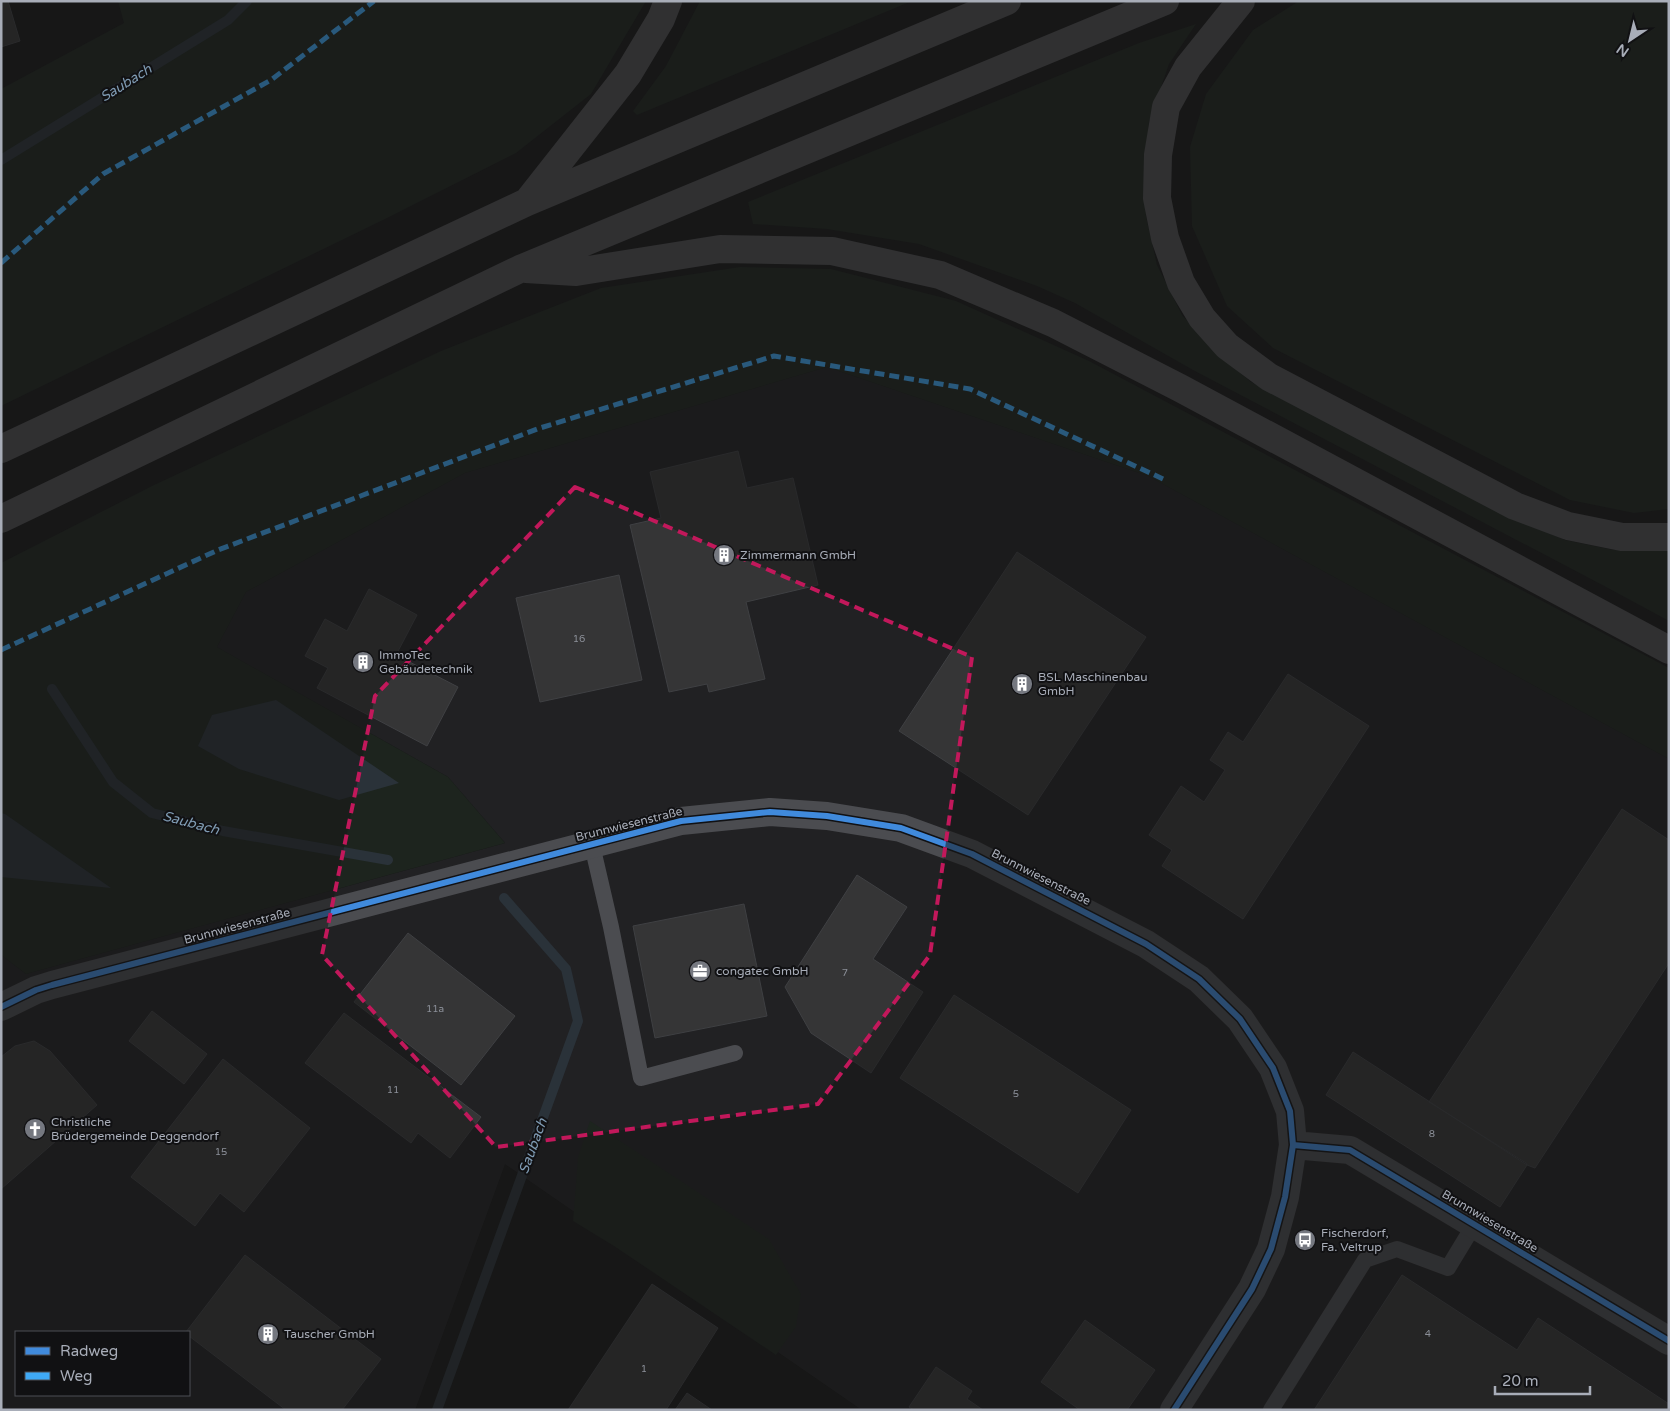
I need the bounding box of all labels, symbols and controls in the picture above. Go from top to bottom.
north arrow [1605,15,1655,65]
text: N [1613,40,1632,60]
water label: Saubach [97,60,155,105]
building icon: Zimmermann GmbH [712,543,736,567]
place label: Zimmermann GmbH [740,548,856,562]
house number: 16 [573,633,585,645]
place label: ImmoTec Gebäudetechnik [379,648,473,676]
building icon: ImmoTec Gebäudetechnik [351,650,375,674]
place label: BSL Maschinenbau GmbH [1038,670,1148,698]
building icon: BSL Maschinenbau GmbH [1010,672,1034,696]
street label: Brunnwiesenstraße [574,804,684,844]
water label: Saubach [161,807,221,839]
street label: Brunnwiesenstraße [989,846,1093,908]
street label: Brunnwiesenstraße [182,905,292,947]
office icon: congatec GmbH [688,959,712,983]
place label: congatec GmbH [716,964,809,978]
house number: 7 [842,967,848,979]
house number: 11a [426,1003,444,1015]
house number: 11 [387,1084,399,1096]
house number: 5 [1013,1088,1019,1100]
place label: Christliche Brüdergemeinde Deggendorf [51,1115,219,1143]
water label: Saubach [515,1116,551,1176]
church icon: Christliche Brüdergemeinde Deggendorf [23,1117,47,1141]
house number: 8 [1429,1128,1435,1140]
house number: 15 [215,1146,227,1158]
street label: Brunnwiesenstraße [1439,1187,1541,1255]
place label: Fischerdorf, Fa. Veltrup [1321,1226,1389,1254]
bus stop icon: Fischerdorf, Fa. Veltrup [1293,1228,1317,1252]
building icon: Tauscher GmbH [256,1322,280,1346]
place label: Tauscher GmbH [284,1327,375,1341]
house number: 4 [1425,1328,1431,1340]
legend [15,1331,190,1396]
text: Radweg [60,1342,118,1360]
house number: 1 [641,1363,647,1375]
scale bar [1495,1364,1590,1396]
text: Weg [60,1367,92,1385]
text: 20 m [1502,1372,1539,1390]

